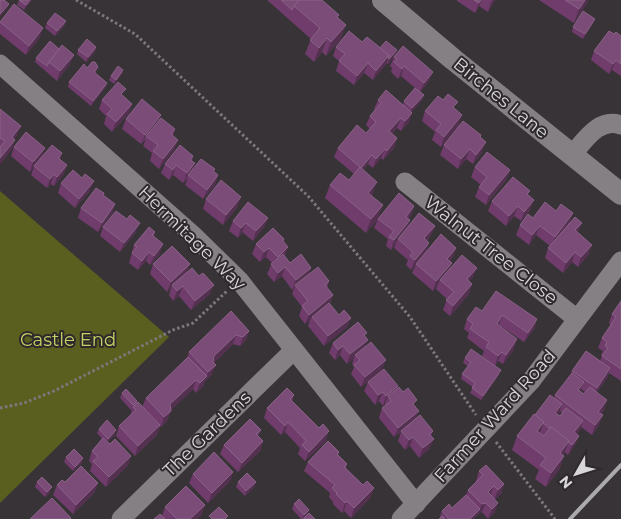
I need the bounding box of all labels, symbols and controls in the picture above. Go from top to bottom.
street label: Birches Lane [449,53,553,143]
street label: Hermitage Way [134,181,250,295]
street label: Walnut Tree Close [420,191,562,309]
park label: Castle End [20,329,116,351]
street label: Farmer Ward Road [430,345,560,487]
street label: The Gardens [158,386,256,481]
north arrow [551,449,601,499]
text: N [555,472,576,492]

